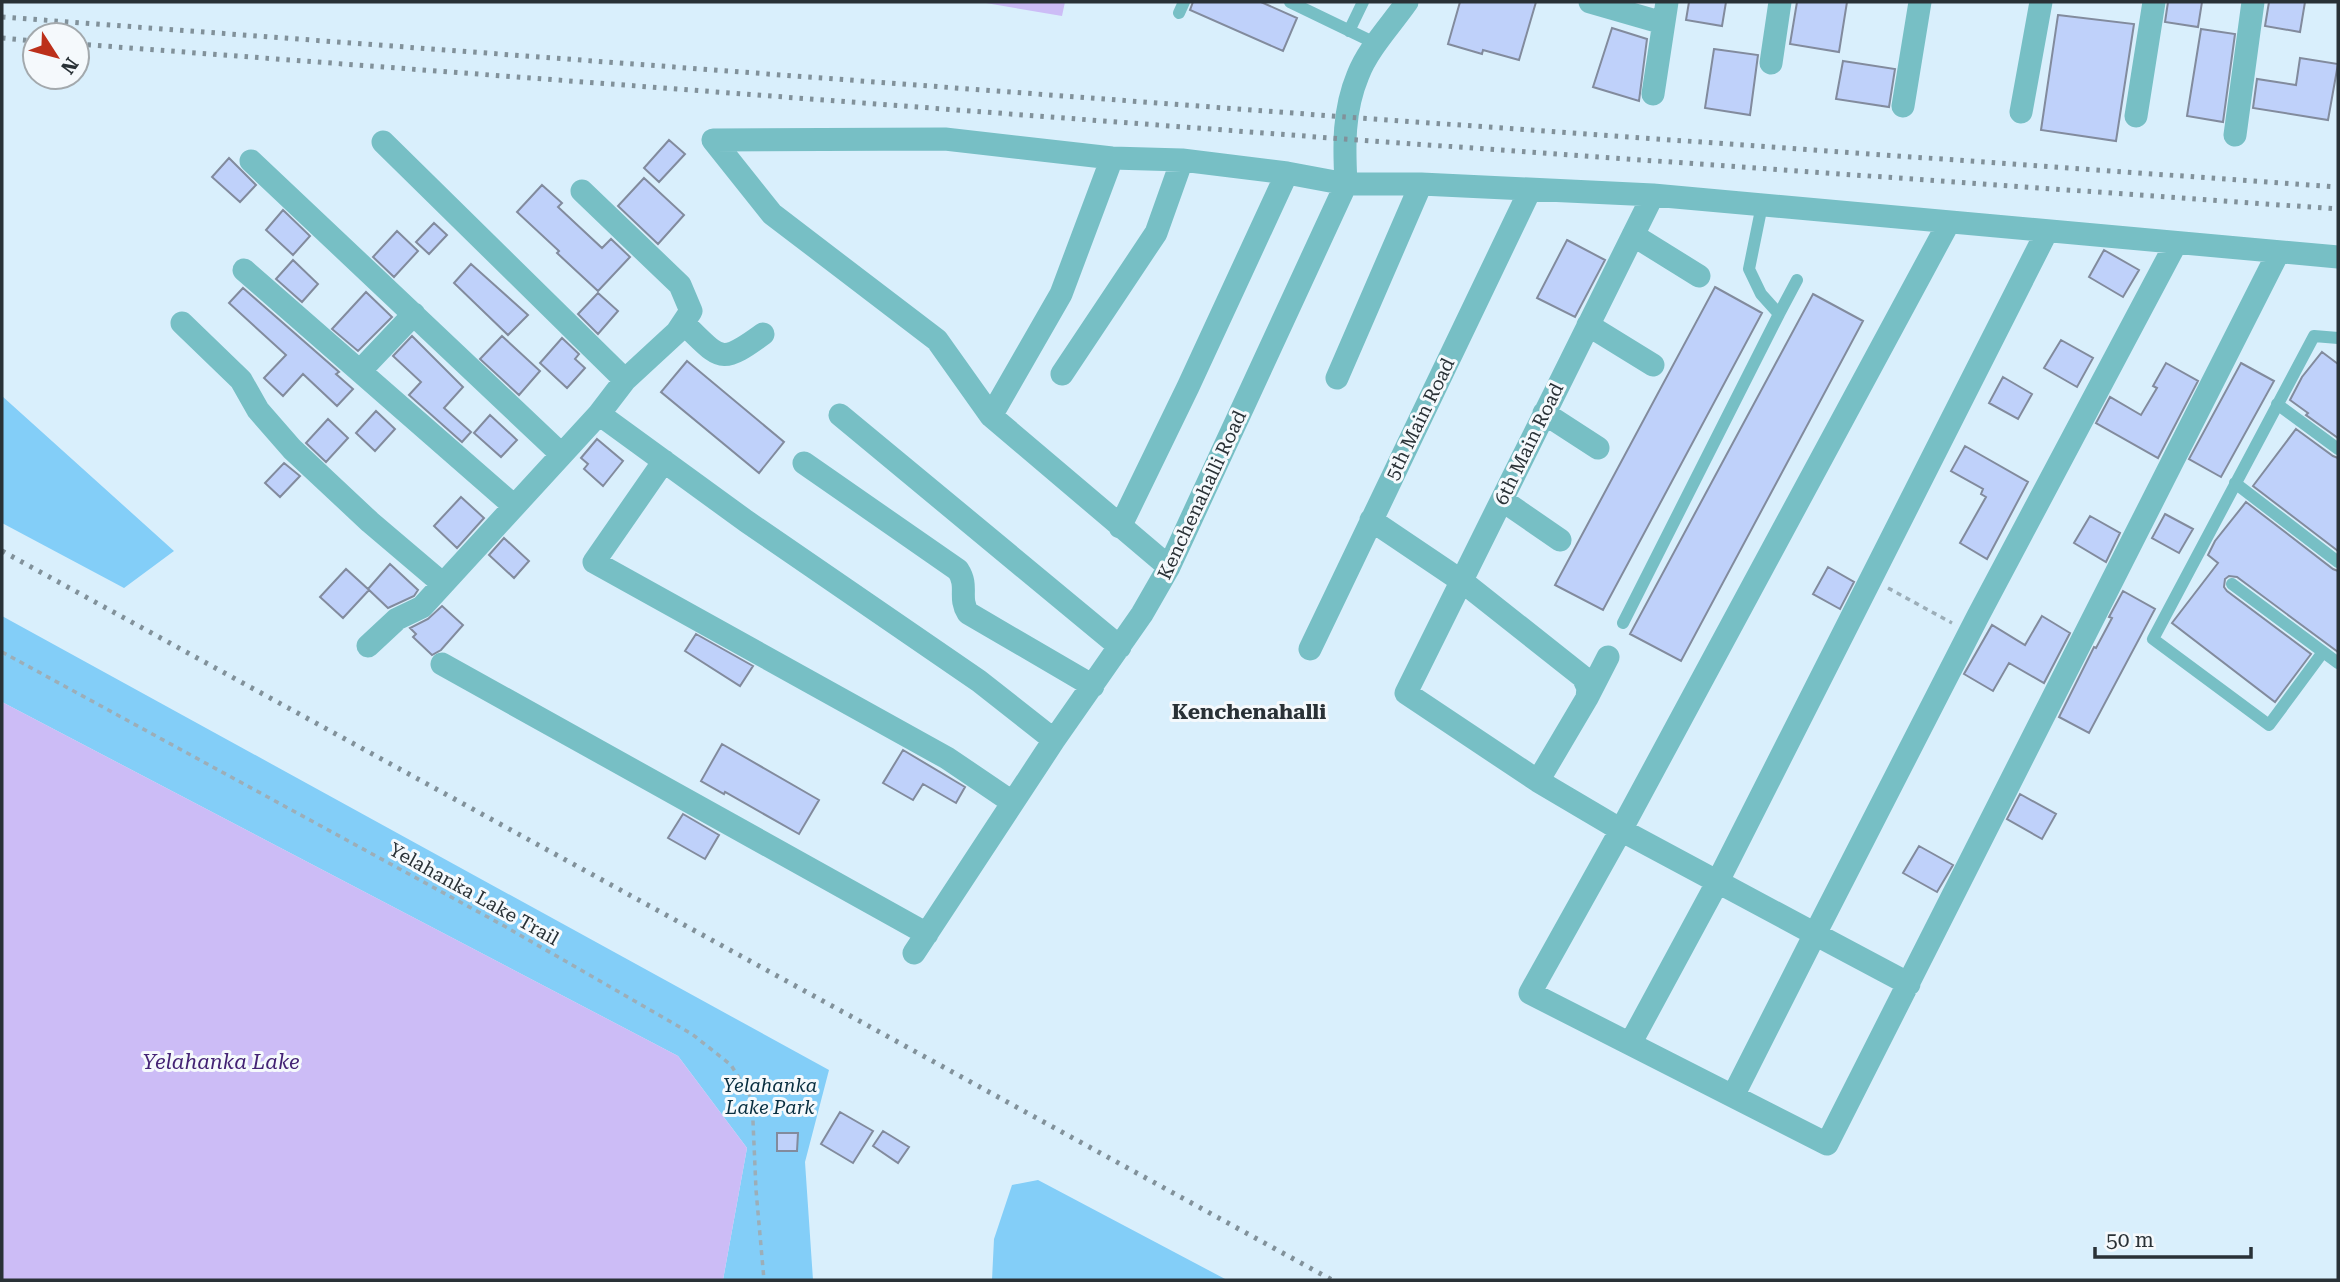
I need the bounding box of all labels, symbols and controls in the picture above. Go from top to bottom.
north arrow [21,21,91,91]
text: N [56,53,83,79]
street label: 5th Main Road [1381,354,1459,484]
street label: 6th Main Road [1490,379,1568,509]
street label: Kenchenahalli Road [1153,407,1251,583]
district label: Kenchenahalli [1172,700,1326,724]
street label: Yelahanka Lake Trail [385,838,563,950]
water label: Yelahanka Lake [142,1050,300,1074]
park label: Yelahanka Lake Park [723,1074,817,1119]
scale bar [2095,1216,2251,1260]
text: 50 m [2106,1228,2154,1252]

